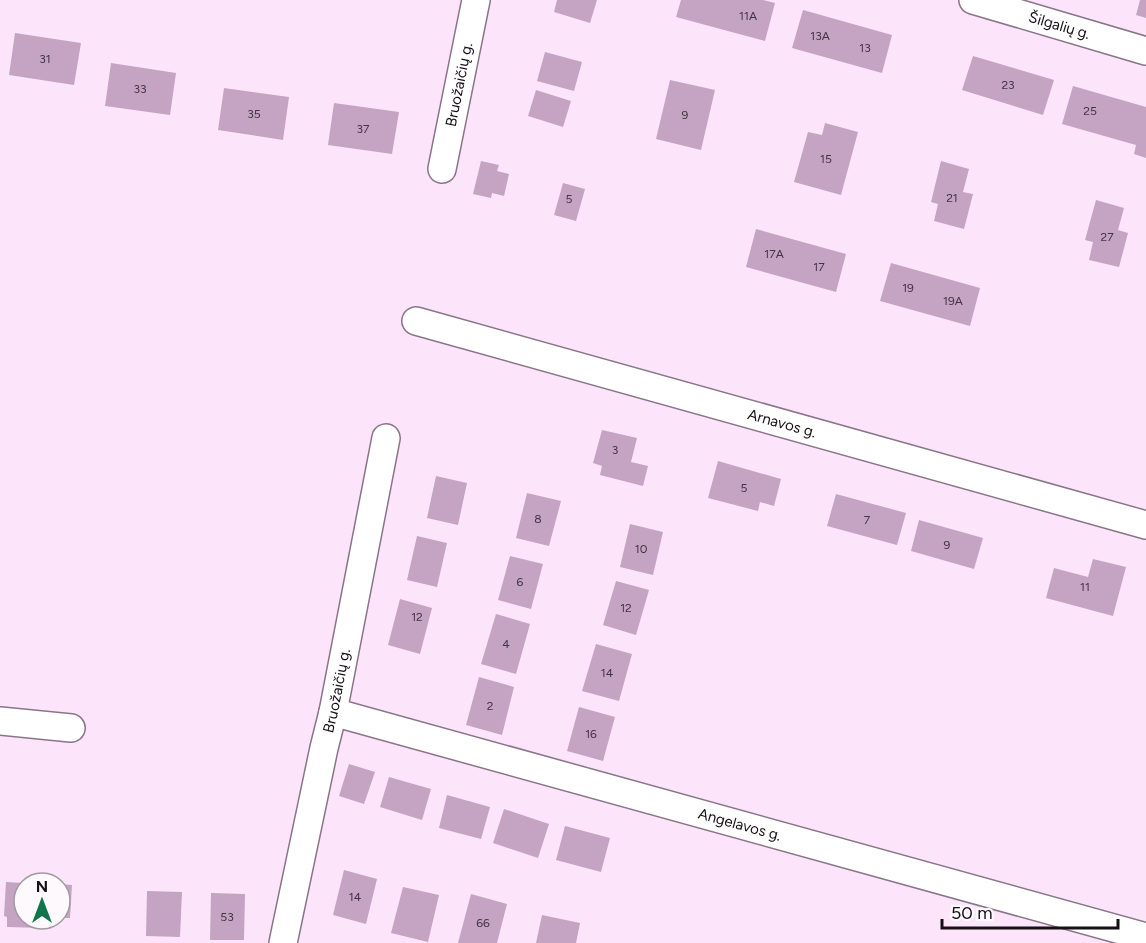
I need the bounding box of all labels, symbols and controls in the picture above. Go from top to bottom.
street label: Šilgalių g. [1026,8,1092,43]
house number: 11A [739,9,757,23]
house number: 13A [810,29,830,43]
street label: Bruožaičių g. [442,41,476,128]
house number: 13 [859,41,871,55]
house number: 31 [39,52,51,66]
house number: 23 [1001,78,1015,92]
house number: 33 [133,82,147,96]
house number: 25 [1083,104,1097,118]
house number: 35 [247,107,261,121]
house number: 9 [682,108,689,122]
house number: 37 [357,122,370,136]
house number: 15 [820,152,832,166]
house number: 21 [946,191,958,205]
house number: 5 [566,192,573,206]
house number: 27 [1100,230,1114,244]
house number: 17A [764,247,784,261]
house number: 17 [813,260,825,274]
house number: 19 [902,281,914,295]
house number: 19A [943,294,963,308]
street label: Arnavos g. [746,405,818,441]
house number: 3 [612,443,618,457]
house number: 5 [741,481,748,495]
house number: 8 [534,512,542,526]
house number: 7 [864,513,871,527]
house number: 9 [944,538,951,552]
house number: 10 [635,542,648,556]
house number: 6 [517,575,524,589]
house number: 11 [1080,580,1090,594]
house number: 12 [620,601,632,615]
house number: 12 [411,610,423,624]
house number: 4 [502,637,510,651]
street label: Bruožaičių g. [319,647,354,735]
house number: 14 [601,666,614,680]
house number: 2 [487,699,493,713]
house number: 16 [585,727,597,741]
street label: Angelavos g. [696,804,783,845]
north arrow [12,871,72,931]
text: N [36,877,48,896]
house number: 14 [349,890,362,904]
scale bar [942,892,1118,930]
text: 50 m [951,902,993,924]
house number: 53 [220,910,234,924]
house number: 66 [476,916,490,930]

